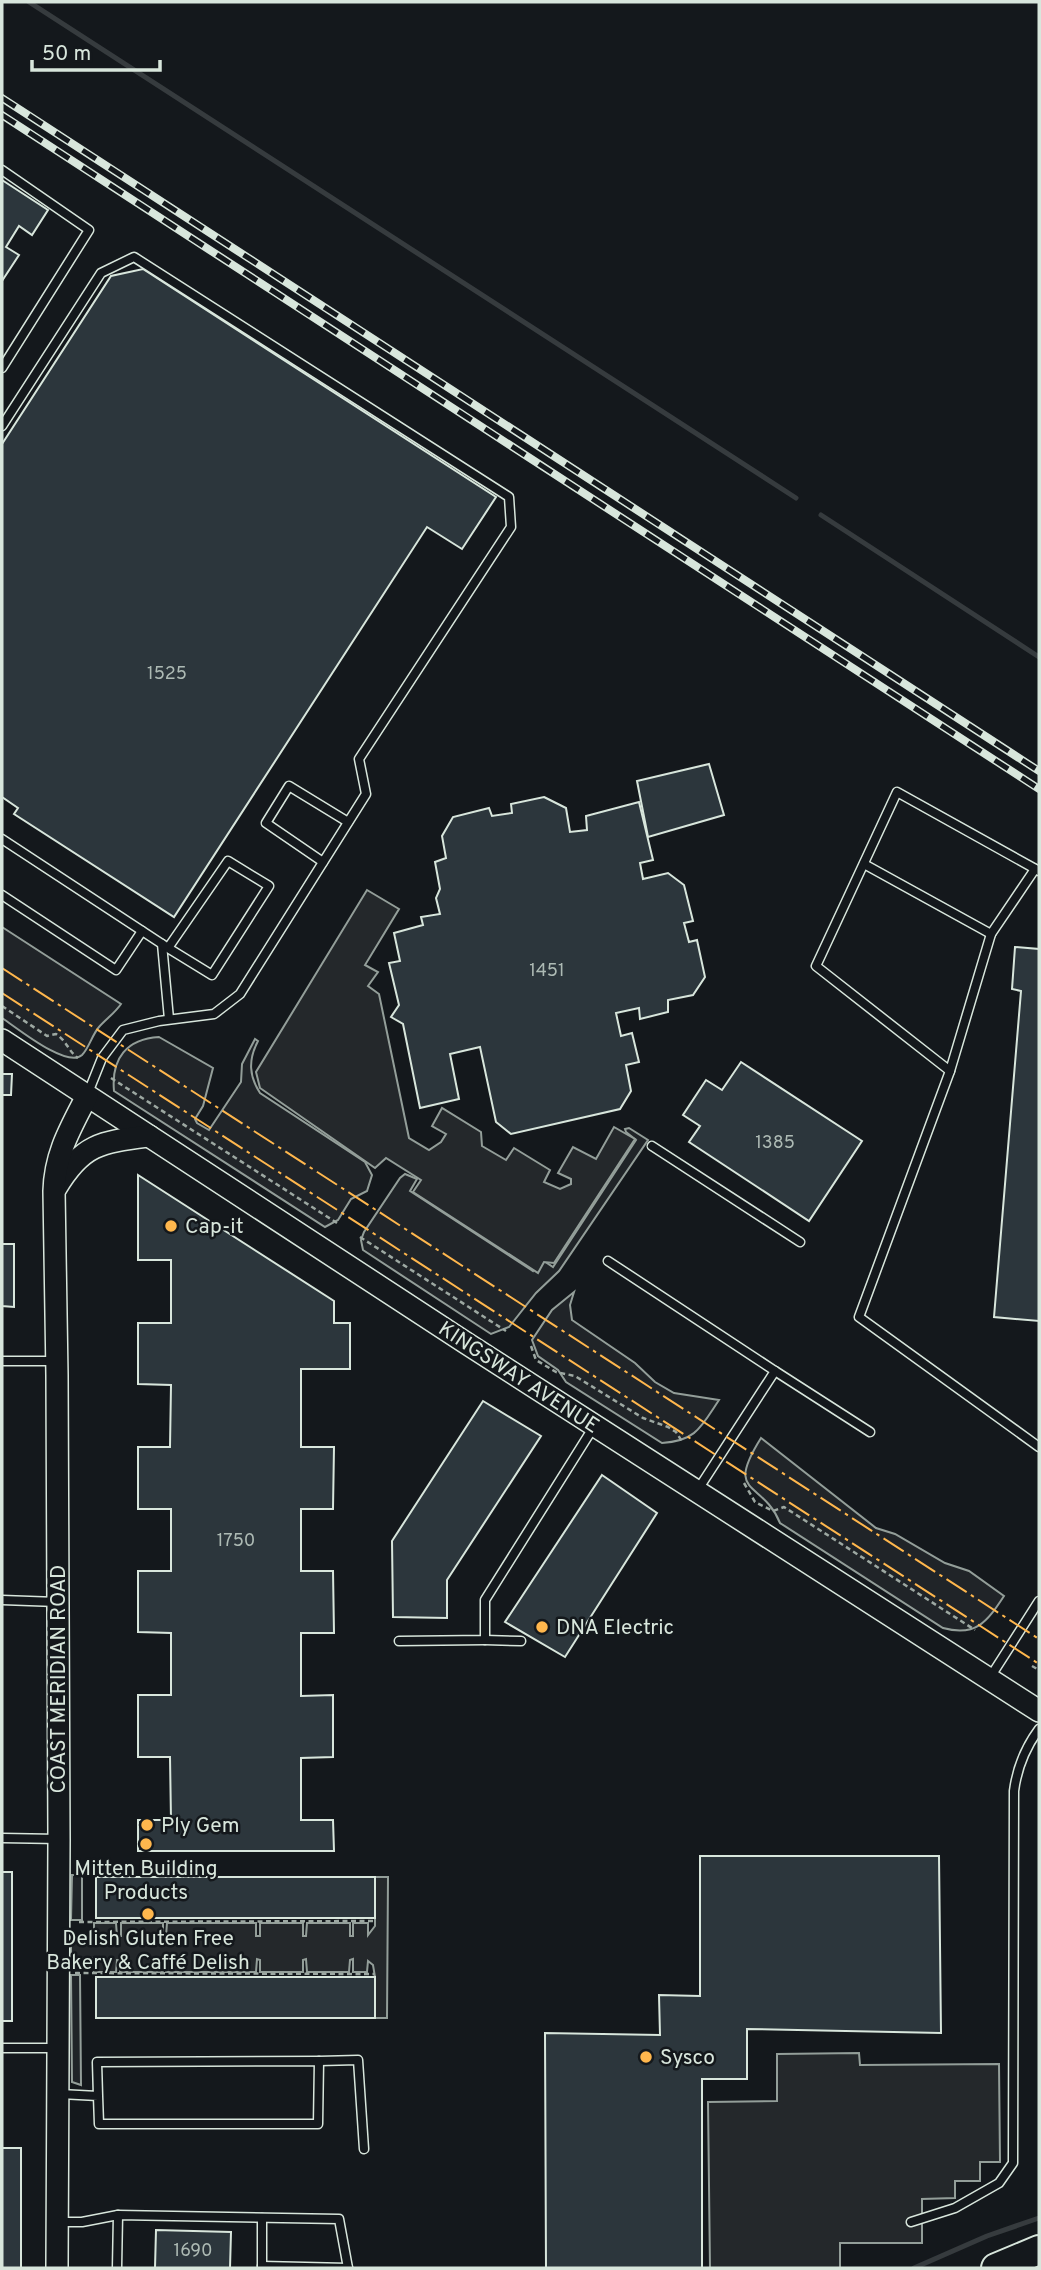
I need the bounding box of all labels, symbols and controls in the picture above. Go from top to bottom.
scale bar [32,28,159,72]
text: 50 m [42,41,91,68]
house number: 1525 [147,663,187,686]
house number: 1451 [529,960,565,983]
house number: 1385 [755,1132,795,1155]
place label: Cap-it [185,1214,244,1241]
marker: Cap-it [163,1218,179,1234]
street label: KINGSWAY AVENUE [433,1316,604,1440]
house number: 1750 [217,1530,255,1553]
street label: COAST MERIDIAN ROAD [46,1565,73,1793]
place label: DNA Electric [556,1615,674,1642]
marker: DNA Electric [534,1619,550,1635]
place label: Ply Gem [161,1813,240,1840]
marker: Ply Gem [139,1817,155,1833]
marker: Mitten Building Products [138,1836,154,1852]
place label: Mitten Building Products [74,1856,218,1907]
marker: Delish Gluten Free Bakery & Caffé Delish [140,1906,156,1922]
place label: Delish Gluten Free Bakery & Caffé Delish [46,1926,250,1977]
place label: Sysco [660,2045,715,2072]
marker: Sysco [638,2049,654,2065]
house number: 1690 [174,2240,213,2263]

